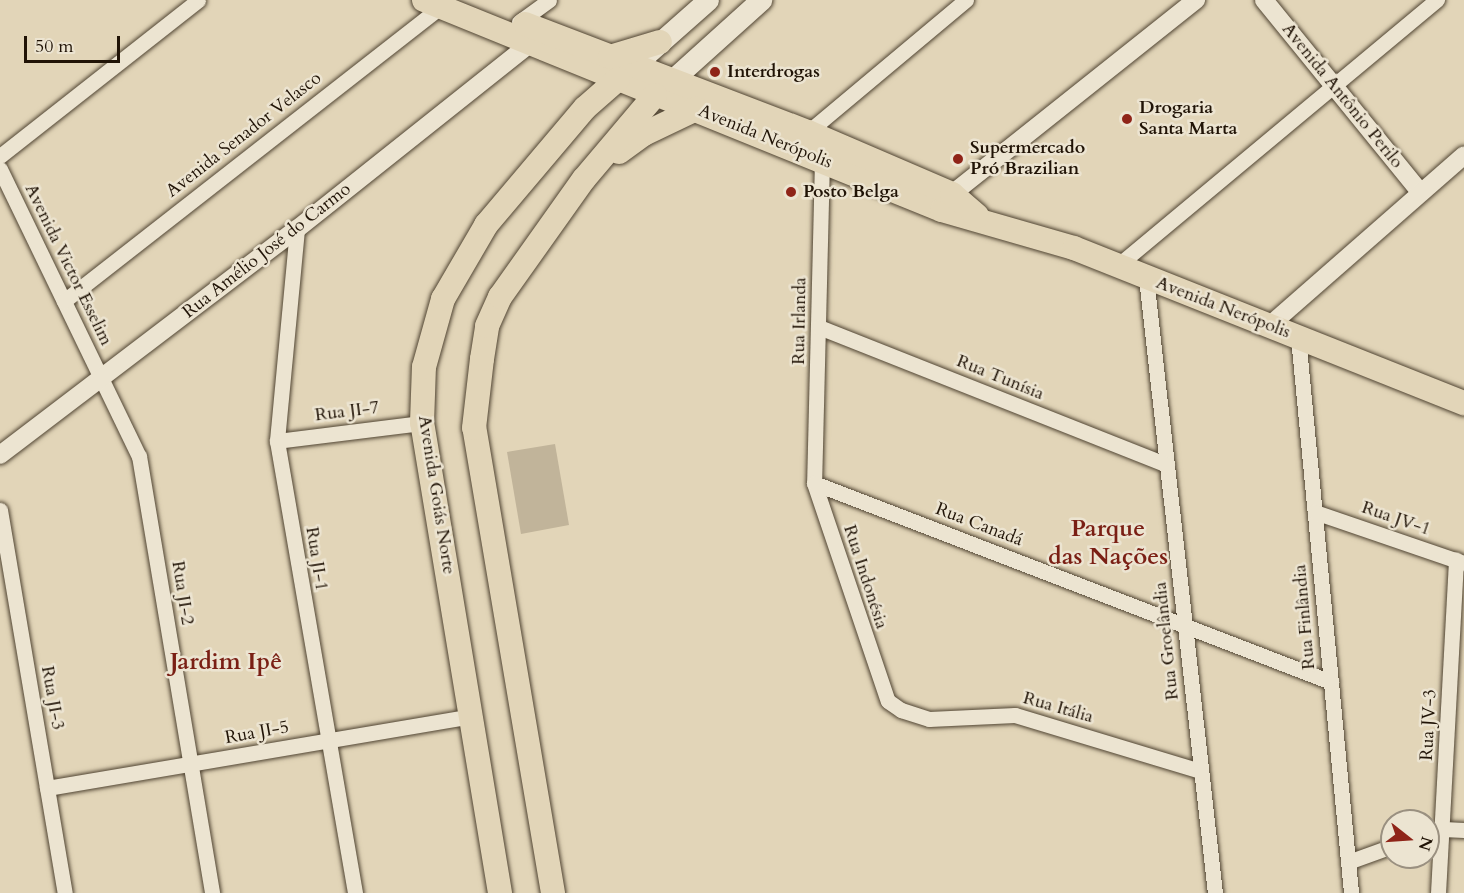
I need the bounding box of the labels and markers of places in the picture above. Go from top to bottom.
place label: Interdrogas [727,61,820,83]
marker: Interdrogas [708,65,722,79]
place label: Drogaria Santa Marta [1139,98,1237,140]
marker: Drogaria Santa Marta [1120,112,1134,126]
place label: Supermercado Pró Brazilian [970,138,1085,180]
marker: Supermercado Pró Brazilian [951,152,965,166]
place label: Posto Belga [803,181,899,203]
marker: Posto Belga [784,185,798,199]

